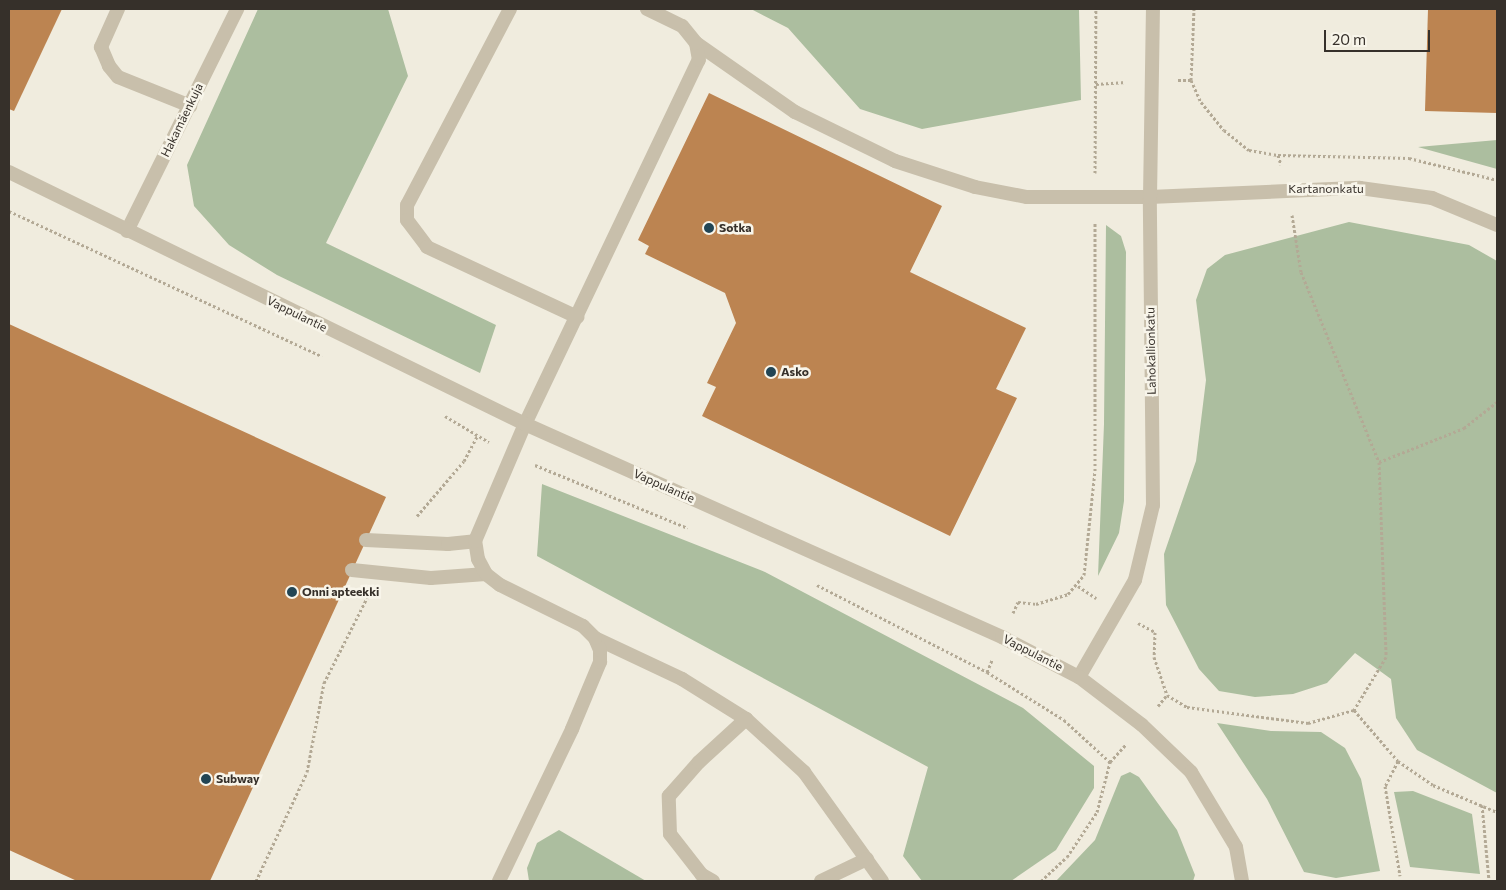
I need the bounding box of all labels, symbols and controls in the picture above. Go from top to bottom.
scale bar [1326,20,1432,52]
text: 20 m [1332,30,1366,48]
street label: Hakamäenkuja [158,81,206,159]
street label: Kartanonkatu [1288,182,1364,196]
place label: Sotka [719,221,752,235]
marker: Sotka [703,222,715,234]
street label: Vappulantie [264,293,330,335]
street label: Lahokallionkatu [1143,307,1159,395]
place label: Asko [781,365,809,379]
marker: Asko [765,366,777,378]
street label: Vappulantie [631,466,697,506]
place label: Onni apteekki [302,585,379,599]
marker: Onni apteekki [286,586,298,598]
street label: Vappulantie [1001,632,1065,674]
place label: Subway [216,772,260,786]
marker: Subway [200,773,212,785]

